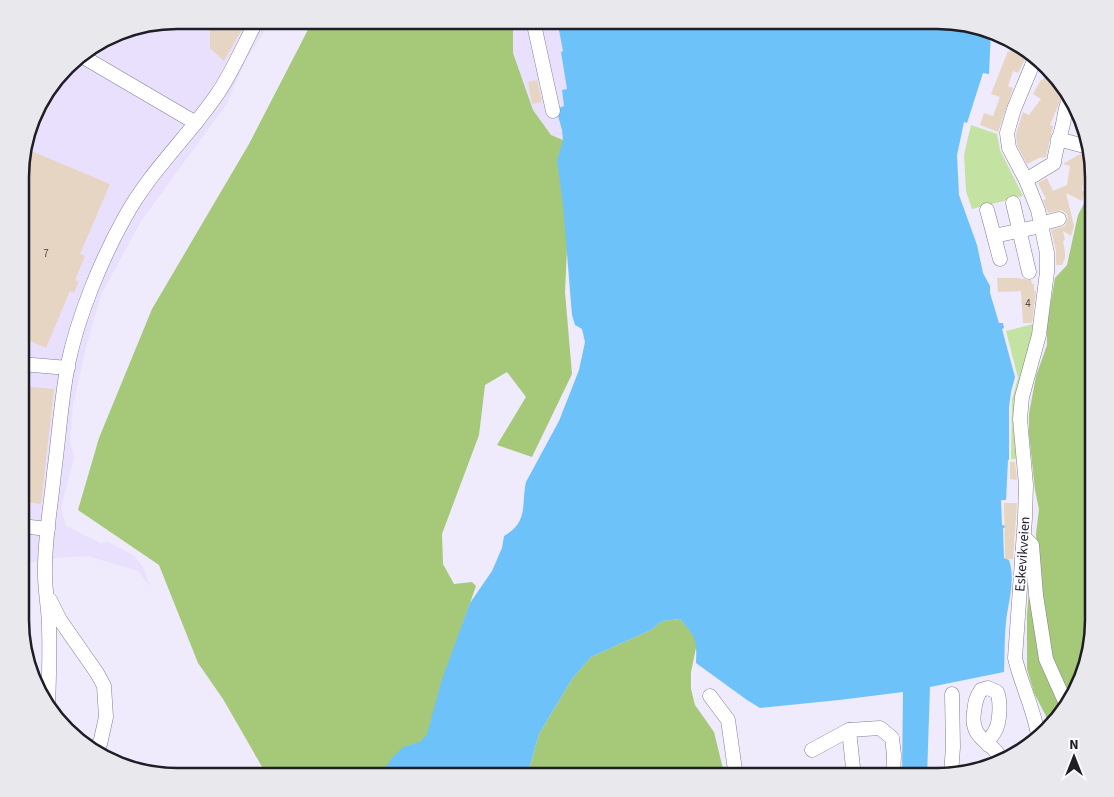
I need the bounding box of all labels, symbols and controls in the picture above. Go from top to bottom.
house number: 7 [43,246,49,261]
house number: 4 [1025,296,1031,311]
street label: Eskevikveien [1010,516,1036,592]
north arrow [1049,732,1099,782]
text: N [1069,735,1079,755]

